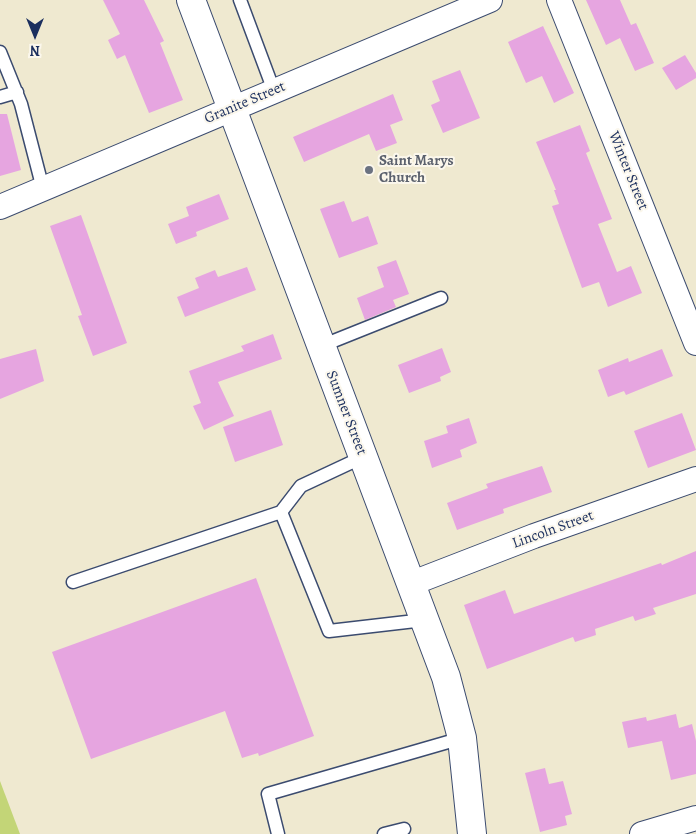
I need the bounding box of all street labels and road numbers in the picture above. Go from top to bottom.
street label: Granite Street [202,78,288,128]
street label: Winter Street [604,129,652,213]
street label: Sumner Street [322,368,370,458]
street label: Lincoln Street [510,507,596,553]

